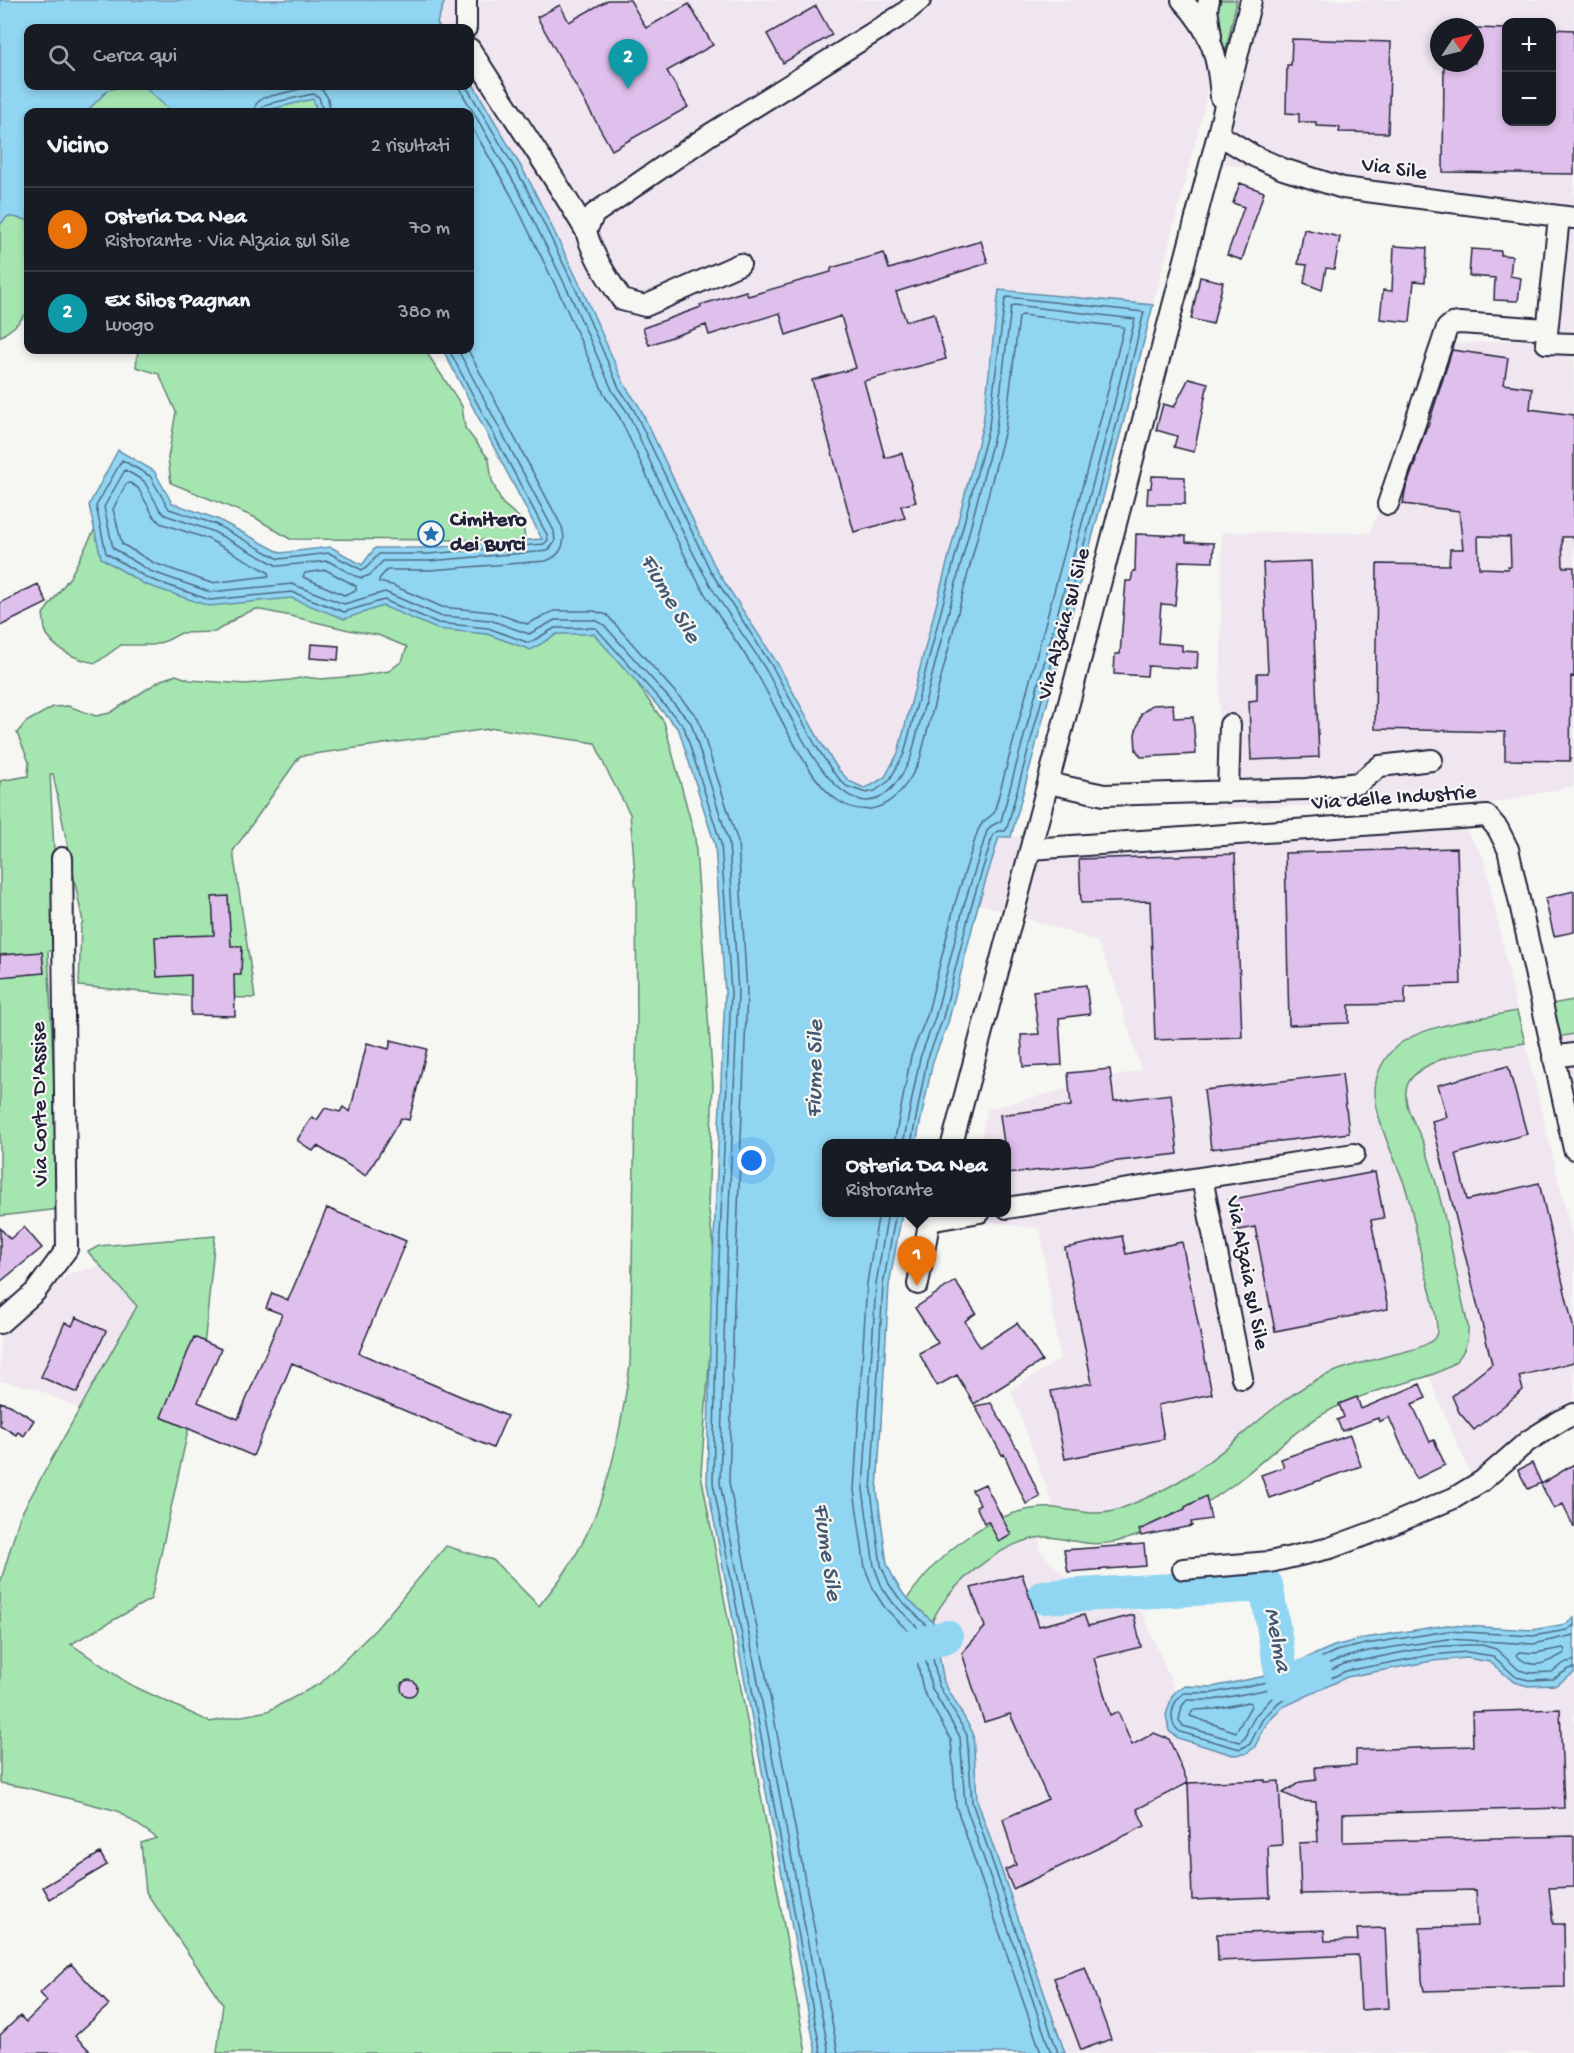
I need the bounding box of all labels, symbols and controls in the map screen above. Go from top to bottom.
north arrow [1430,18,1484,72]
map controls [1502,18,1556,126]
button: + [1502,18,1556,72]
search box [24,24,474,90]
pin: 2 [608,40,648,89]
icon: search [45,41,78,74]
text: Cerca qui [93,44,177,70]
button: − [1502,72,1556,126]
text: Vicino [48,132,108,163]
text: 2 risultati [371,136,450,159]
street label: Via Sile [1359,152,1429,188]
text: Osteria Da Nea [105,205,246,231]
text: 1 [63,218,72,241]
text: 70 m [409,218,450,241]
text: Ristorante · Via Alzaia sul Sile [105,231,349,254]
text: Ex Silos Pagnan [105,289,250,315]
text: 2 [63,302,72,325]
text: 380 m [398,302,450,325]
text: Luogo [105,315,154,338]
place label: Cimitero dei Burci [449,508,527,559]
place icon: Cimitero dei Burci [416,519,446,549]
street label: Via Alzaia sul Sile [1032,545,1098,704]
water label: Fiume Sile [632,549,707,650]
street label: Via delle Industrie [1310,780,1478,818]
water label: Fiume Sile [801,1018,831,1118]
street label: Via Corte D'Assise [27,1021,55,1187]
popup [822,1139,1011,1217]
your location [737,1146,766,1175]
text: Osteria Da Nea [846,1154,987,1180]
text: Ristorante [846,1180,933,1203]
street label: Via Alzaia sul Sile [1218,1193,1274,1353]
pin: 1 [898,1236,936,1286]
water label: Fiume Sile [805,1502,847,1604]
water label: Melma [1256,1605,1297,1676]

